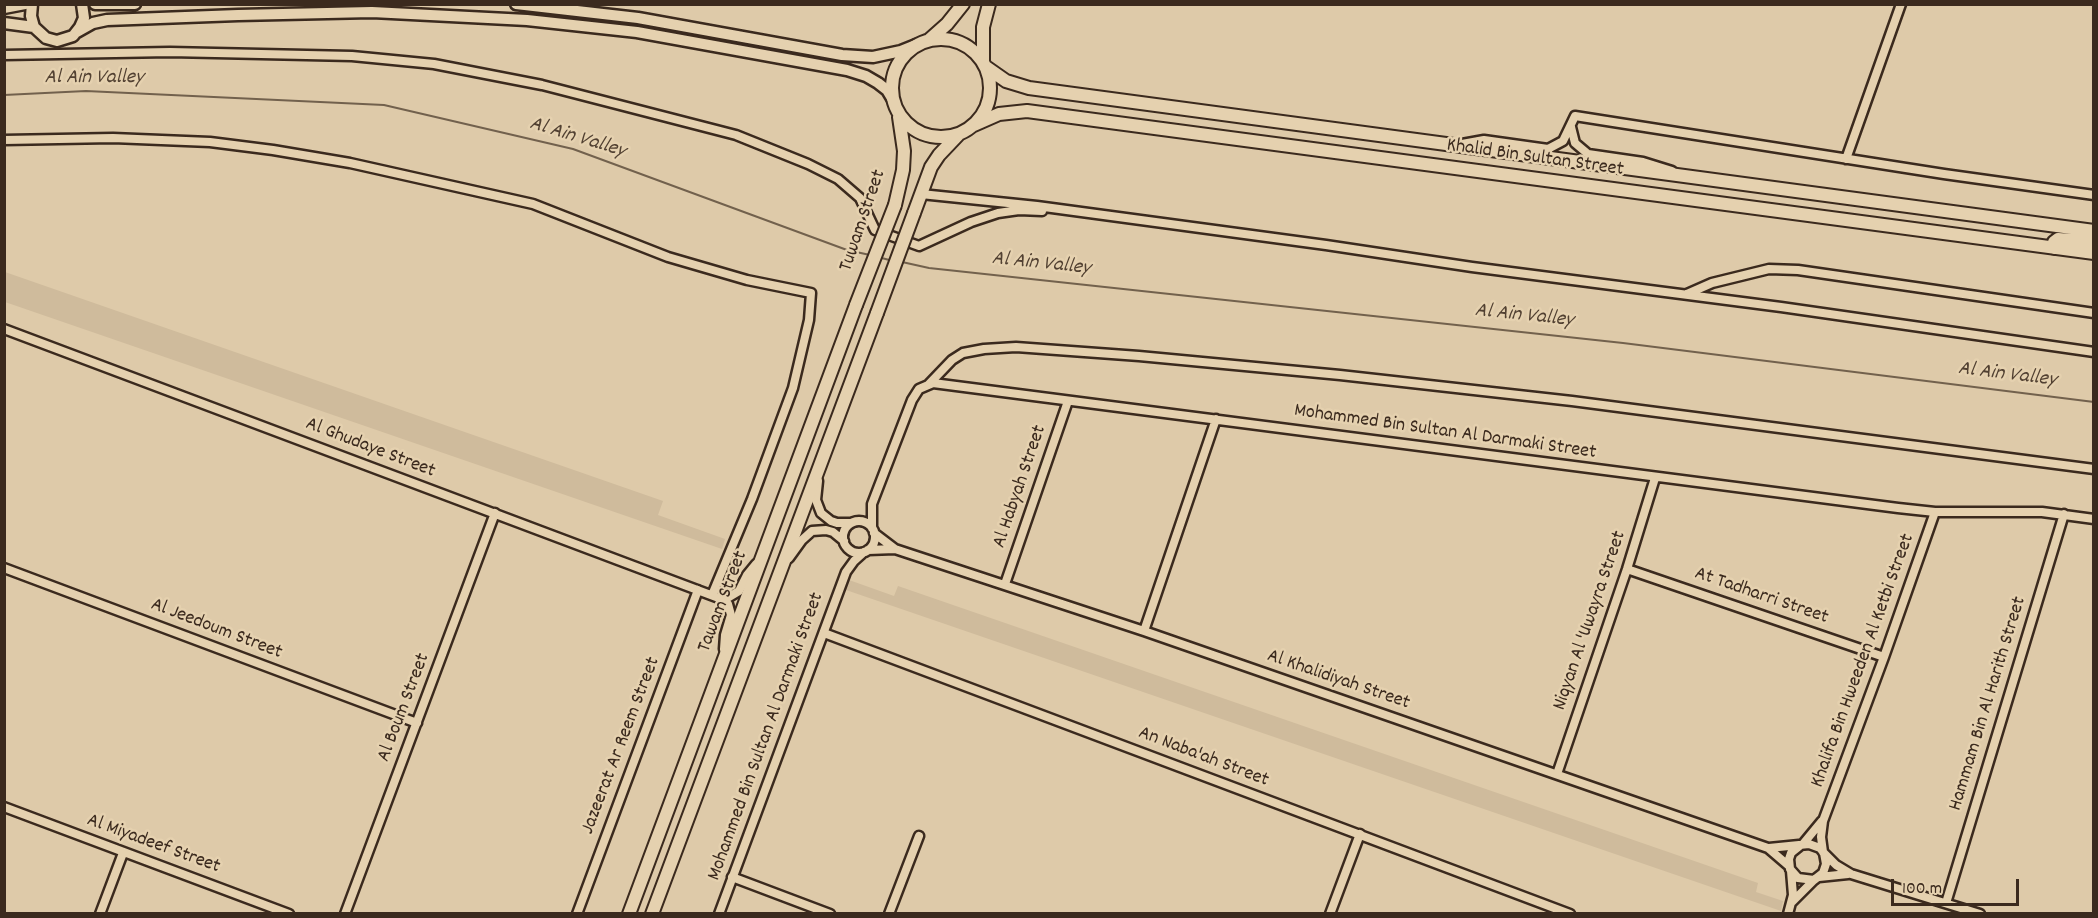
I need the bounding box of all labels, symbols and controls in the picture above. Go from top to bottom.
water label: Al Ain Valley [45,66,143,92]
water label: Al Ain Valley [526,113,628,165]
street label: Khalid Bin Sultan Street [1445,135,1625,183]
street label: Tuwam Street [835,167,893,275]
water label: Al Ain Valley [991,247,1091,283]
water label: Al Ain Valley [1474,299,1574,335]
water label: Al Ain Valley [1956,357,2058,395]
street label: Mohammed Bin Sultan Al Darmaki Street [1292,400,1598,466]
street label: Al Ghudaye Street [302,413,438,485]
street label: Al Habyah Street [989,422,1053,552]
street label: Niqyan Al 'Uwayra Street [1549,528,1633,714]
street label: Khalifa Bin Hweeden Al Ketbi Street [1807,531,1921,791]
street label: Tawam Street [694,548,754,656]
street label: At Tadharri Street [1691,563,1831,631]
street label: Mohammed Bin Sultan Al Darmaki Street [704,590,830,884]
street label: Al Jeedoum Street [147,594,285,666]
street label: Hammam Bin Al Harith Street [1945,594,2033,814]
street label: Al Khalidiyah Street [1264,645,1412,717]
street label: Al Boum Street [373,650,437,766]
street label: Jazeerat Ar Reem Street [577,654,667,838]
street label: An Naba'ah Street [1134,722,1272,794]
street label: Al Miyadeef Street [83,810,223,880]
scale bar [1894,867,2022,905]
text: 100 m [1902,877,1942,902]

